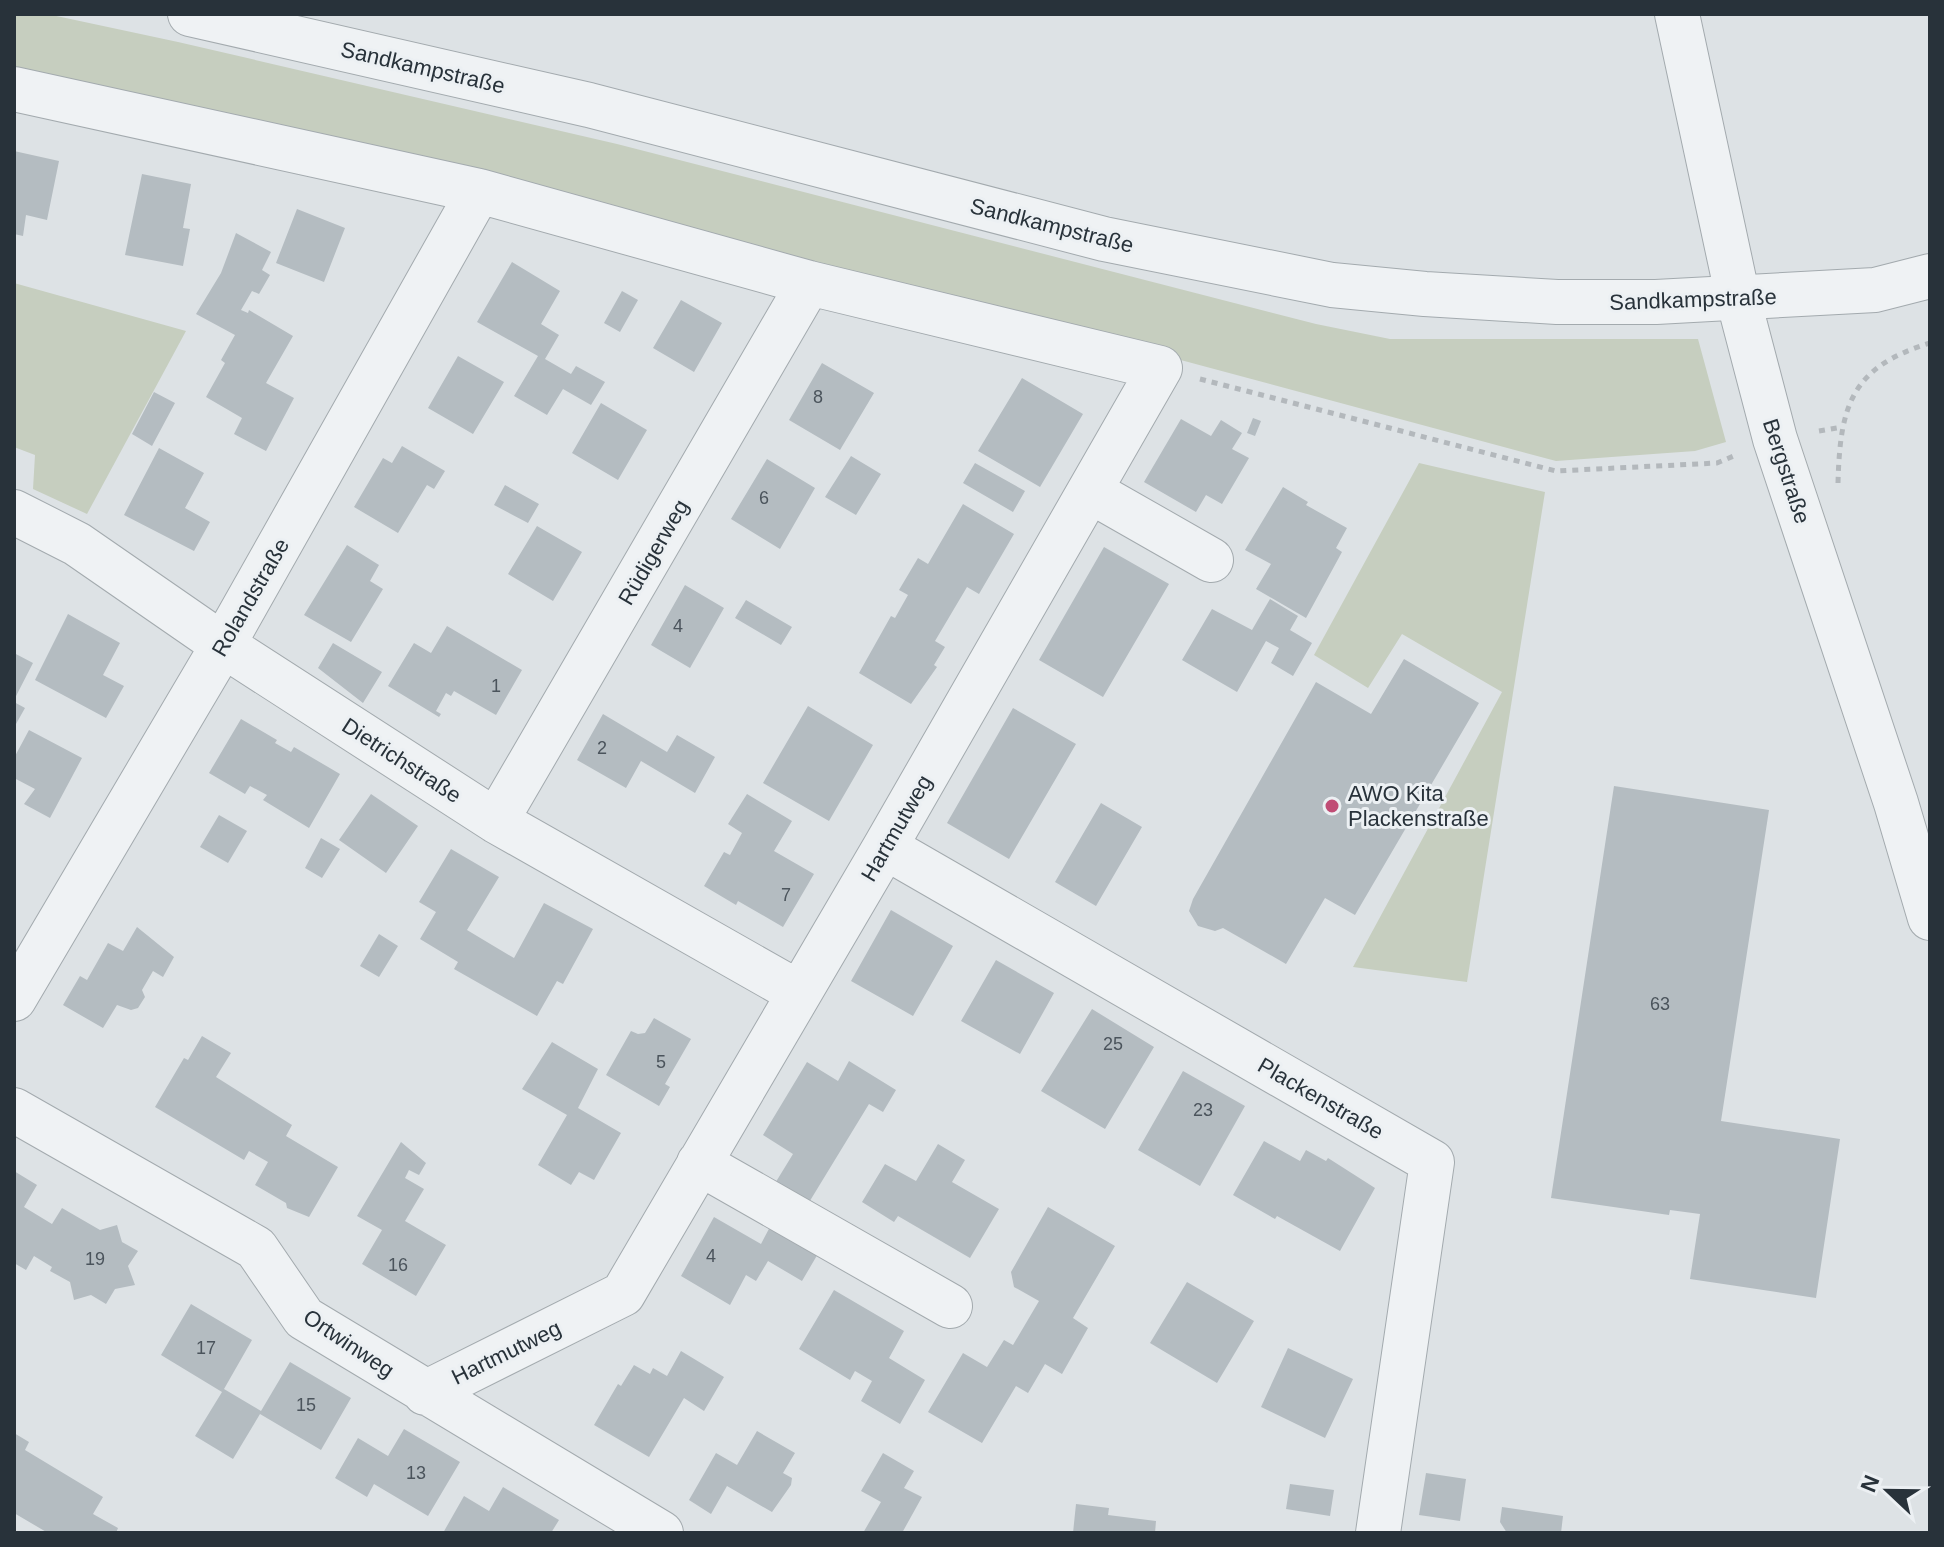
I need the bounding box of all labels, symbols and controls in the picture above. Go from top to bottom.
street label: Sandkampstraße [338,36,507,99]
street label: Sandkampstraße [968,193,1136,258]
street label: Sandkampstraße [1609,284,1777,315]
house number: 8 [813,387,823,407]
street label: Bergstraße [1758,416,1815,527]
house number: 6 [759,488,769,508]
street label: Rüdigerweg [613,495,694,609]
street label: Rolandstraße [207,534,294,661]
house number: 4 [673,616,683,636]
house number: 1 [491,676,501,696]
street label: Dietrichstraße [338,713,466,808]
house number: 2 [597,738,607,758]
street label: Hartmutweg [856,771,937,886]
place label: AWO Kita Plackenstraße [1348,781,1489,831]
marker: AWO Kita Plackenstraße [1323,797,1341,815]
house number: 7 [781,885,791,905]
house number: 63 [1650,994,1670,1014]
house number: 25 [1103,1034,1123,1054]
house number: 5 [656,1052,666,1072]
street label: Plackenstraße [1254,1052,1388,1144]
house number: 23 [1193,1100,1213,1120]
house number: 4 [706,1246,716,1266]
house number: 19 [85,1249,105,1269]
house number: 16 [388,1255,408,1275]
street label: Ortwinweg [299,1304,399,1383]
street label: Hartmutweg [447,1315,565,1390]
house number: 17 [196,1338,216,1358]
house number: 15 [296,1395,316,1415]
north arrow [1848,1451,1928,1531]
house number: 13 [406,1463,426,1483]
text: N [1855,1472,1884,1496]

